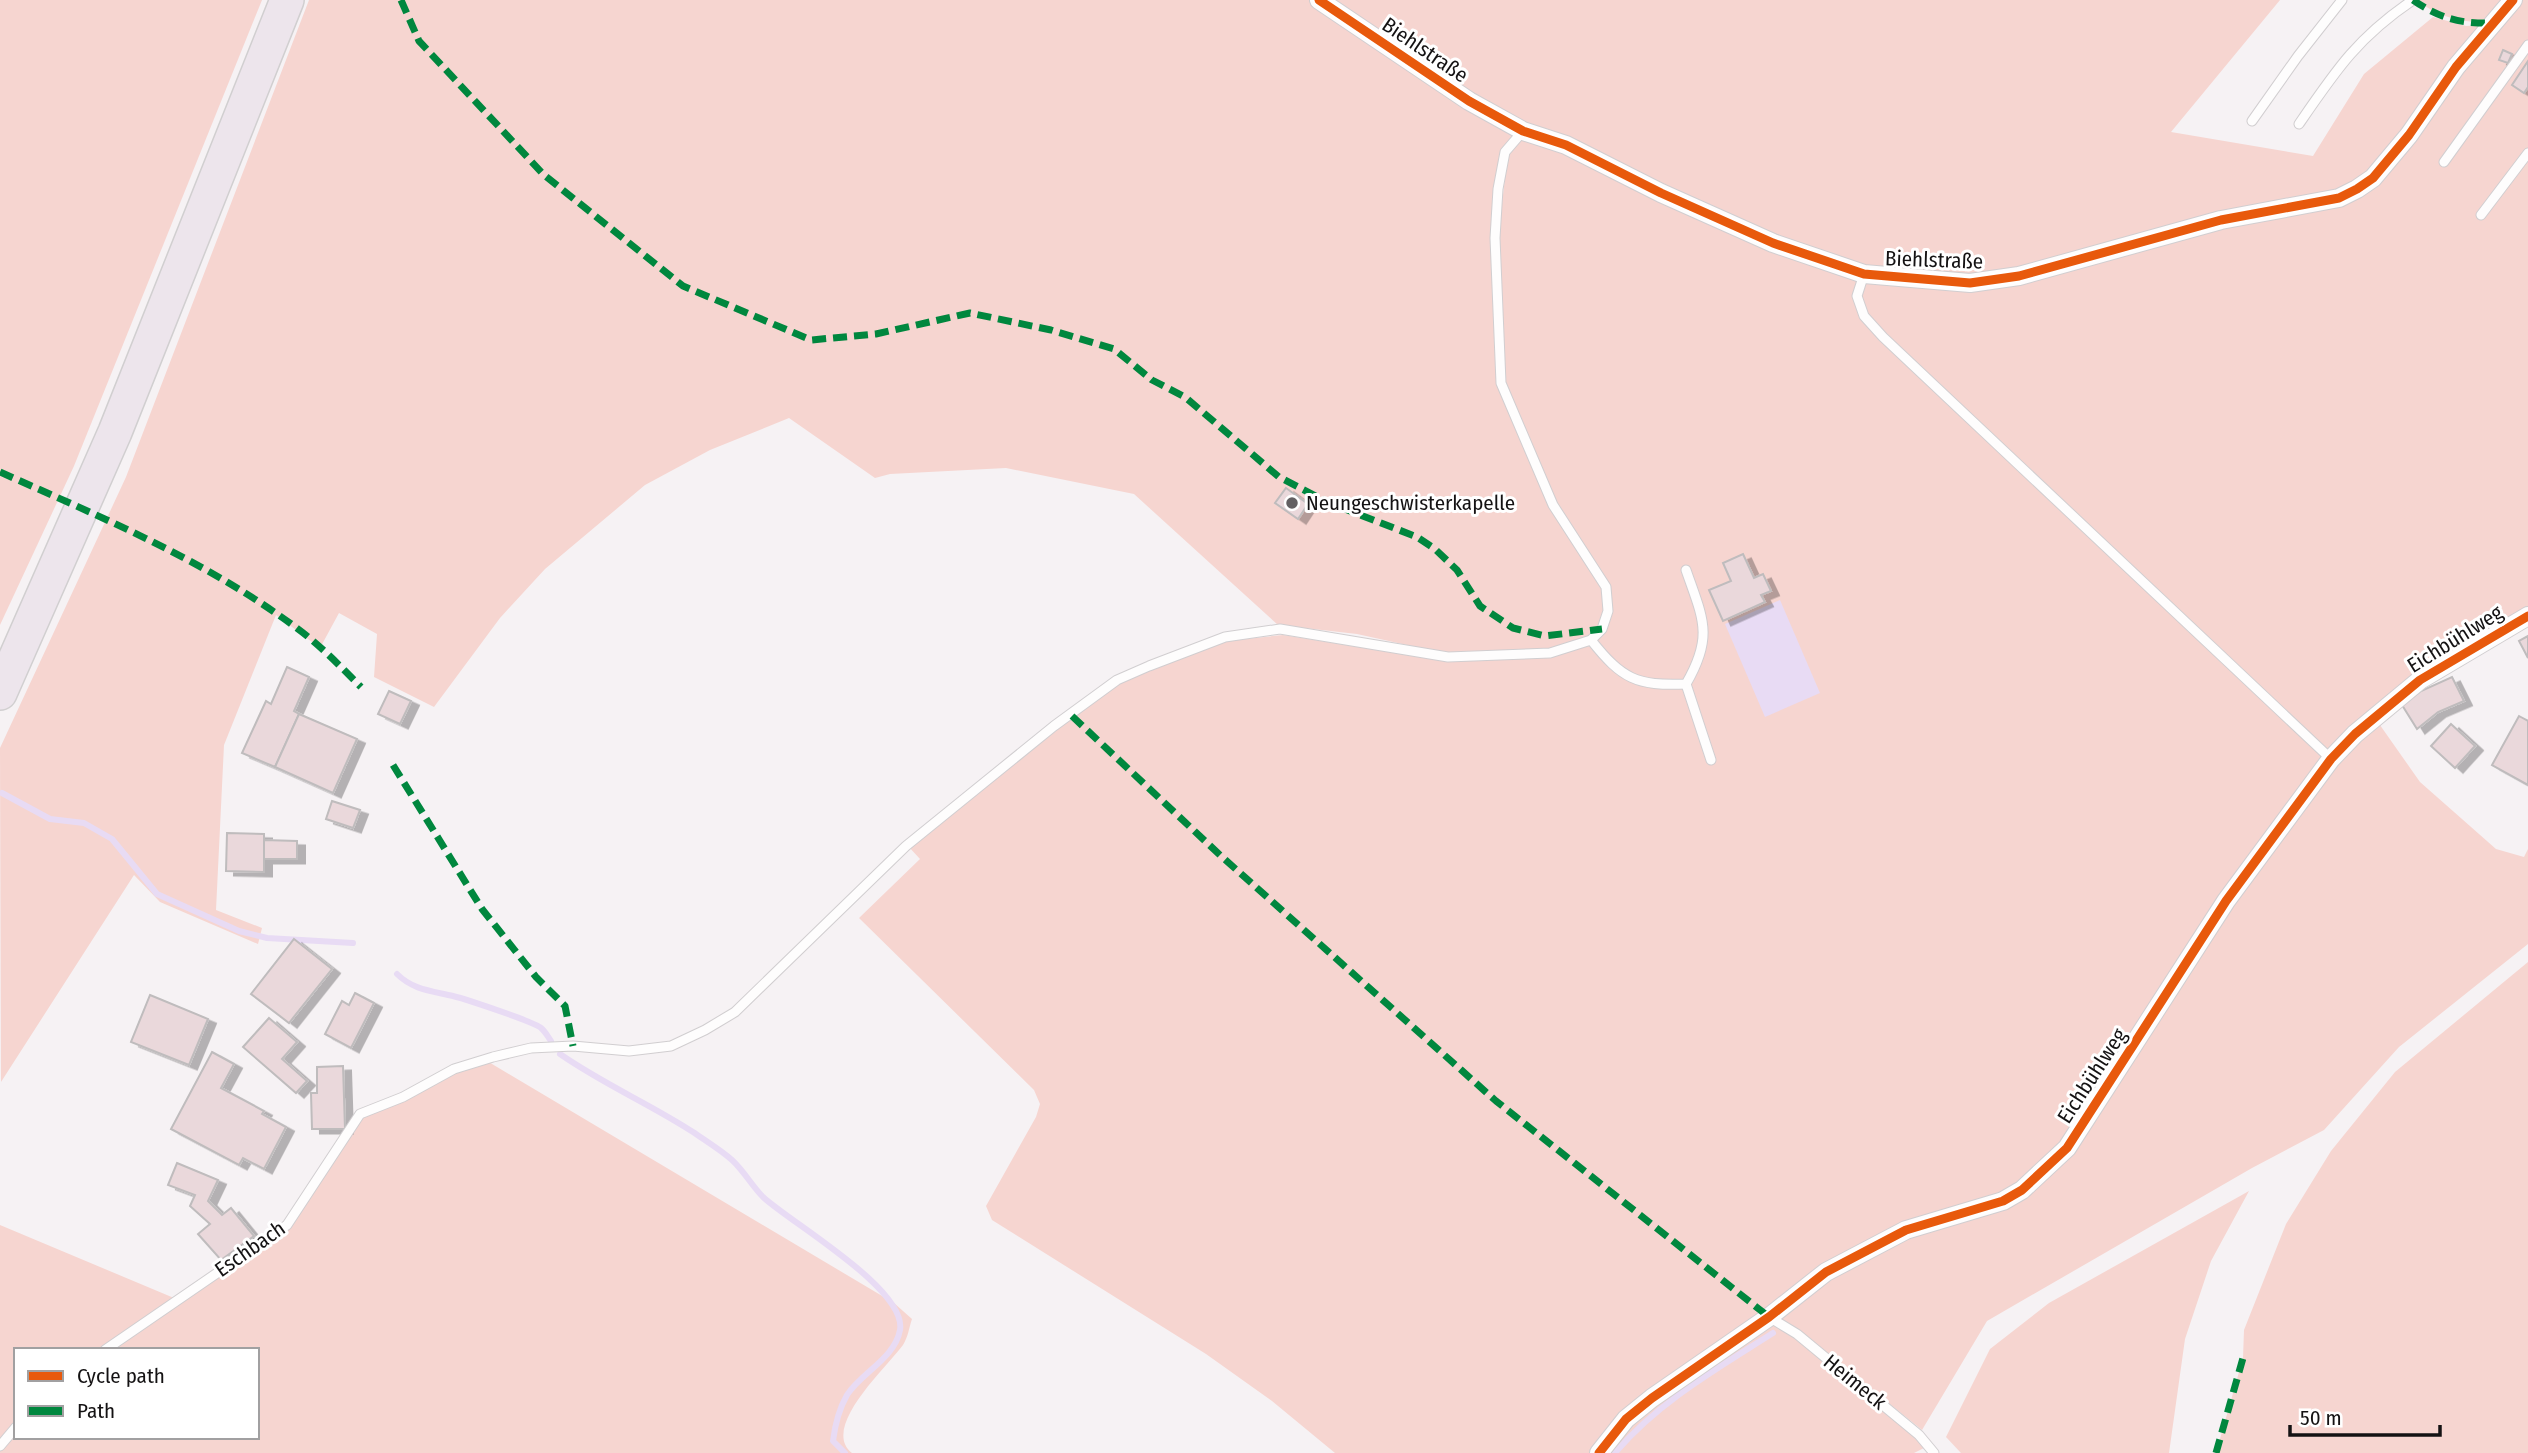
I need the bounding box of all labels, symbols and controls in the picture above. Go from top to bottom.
street label: Biehlstraße [1377,12,1473,88]
street label: Biehlstraße [1884,245,1984,275]
place label: Neungeschwisterkapelle [1306,490,1515,516]
marker: Neungeschwisterkapelle [1284,495,1300,511]
street label: Eichbühlweg [2402,599,2508,679]
street label: Eichbühlweg [2052,1024,2132,1128]
street label: Eschbach [210,1215,290,1283]
legend [14,1348,259,1439]
street label: Heimeck [1818,1349,1892,1415]
text: Cycle path [77,1363,165,1389]
scale bar [2290,1394,2440,1438]
text: Path [77,1398,115,1424]
text: 50 m [2300,1405,2342,1431]

